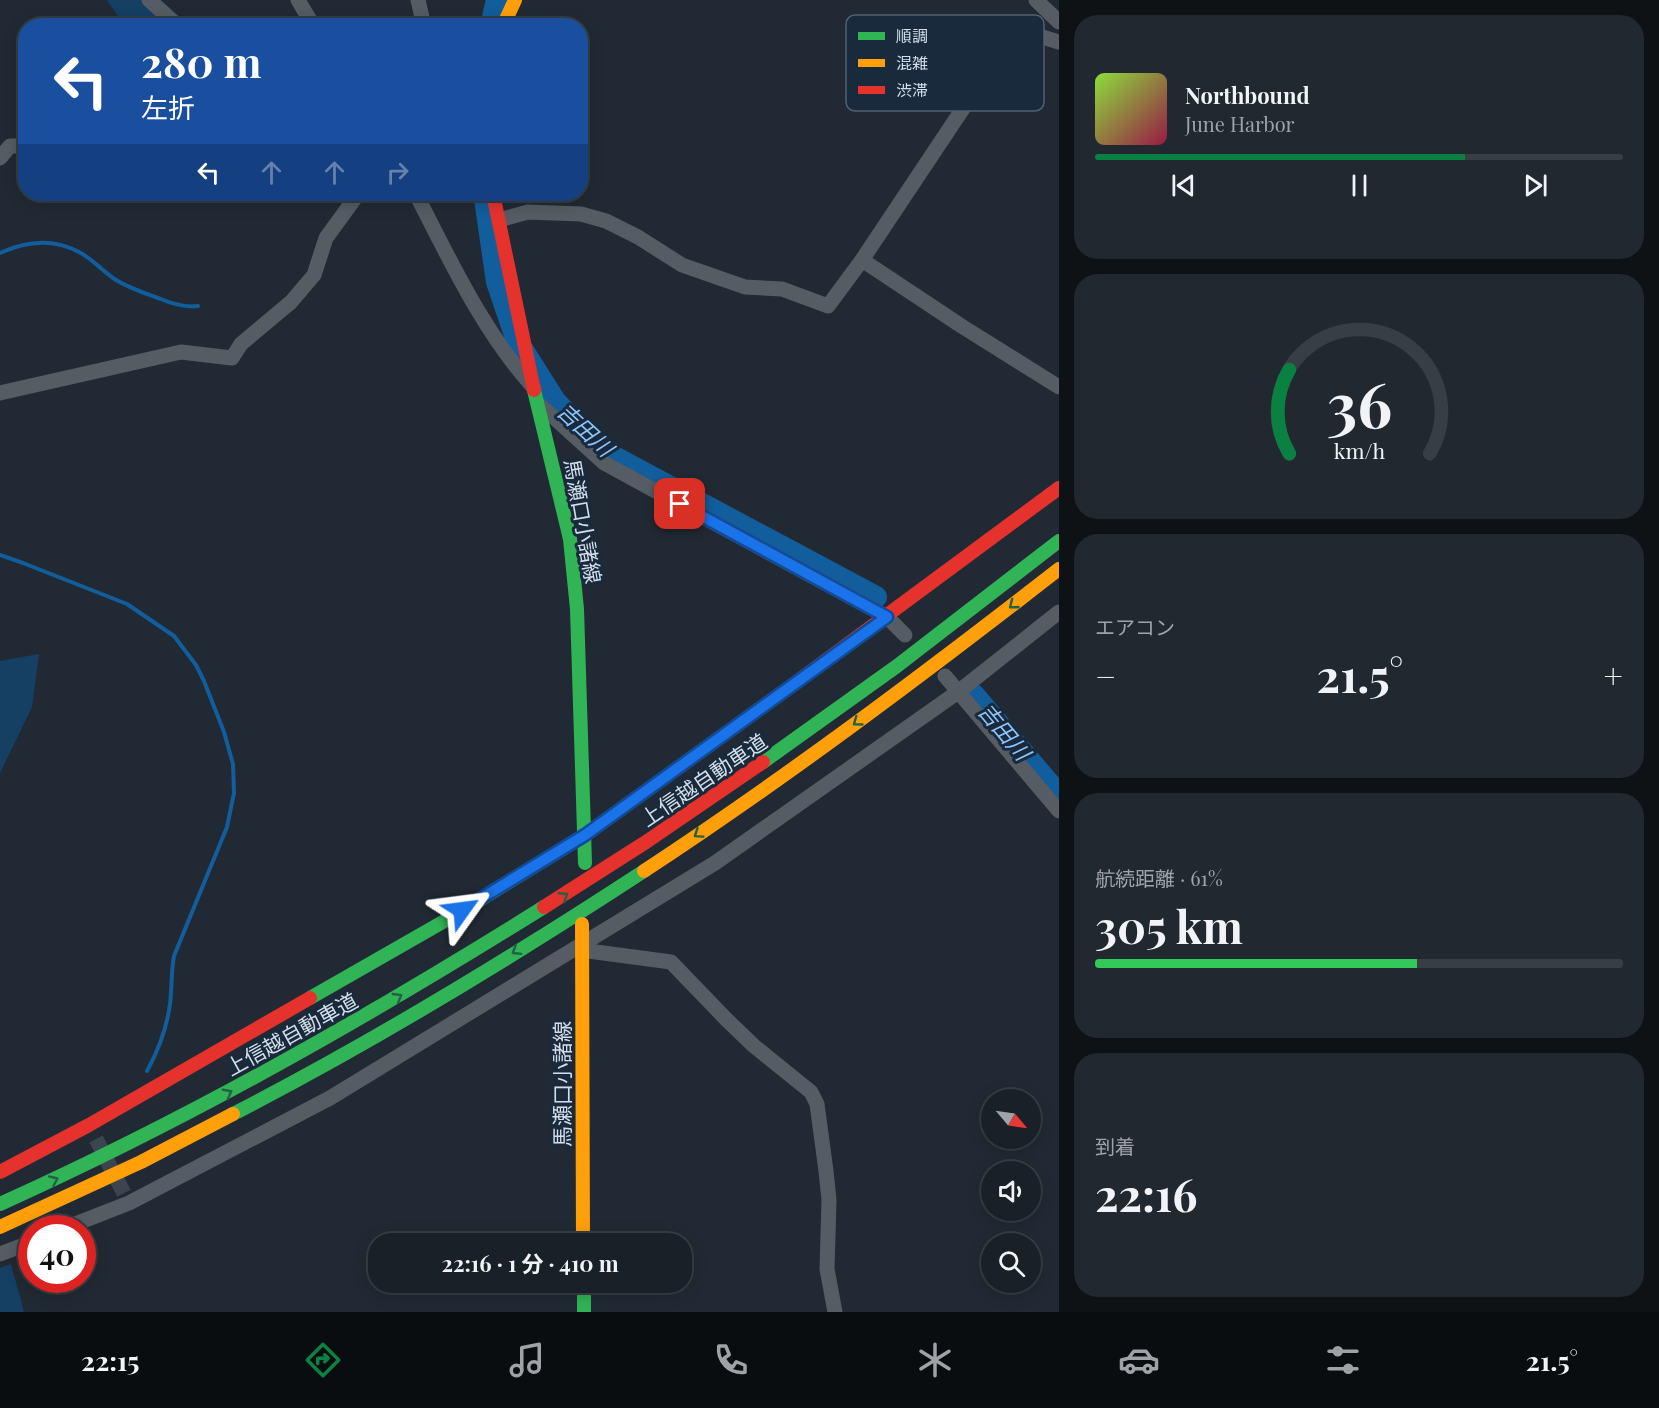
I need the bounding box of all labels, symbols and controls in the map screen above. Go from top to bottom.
legend [846,15,1044,111]
text: 順調 [896,25,928,46]
text: 280 m [141,33,261,89]
icon: left [42,42,120,120]
text: 混雑 [896,52,928,73]
text: 渋滞 [896,79,928,100]
text: Northbound [1185,80,1310,110]
text: 左折 [141,89,195,125]
text: June Harbor [1185,110,1295,137]
icon: left [192,156,225,189]
icon: ahead [255,156,288,189]
icon: ahead [318,156,351,189]
icon: right [381,156,414,189]
icon: previous [1167,169,1200,202]
icon: pause [1343,169,1376,202]
icon: next [1519,169,1552,202]
text: 36 [1326,360,1392,444]
water label: 吉田川 [552,396,622,464]
text: km/h [1333,436,1385,464]
street label: 馬瀬口小諸線 [559,457,609,585]
pin [654,478,705,529]
icon: arrive [663,487,696,520]
one-way arrow [1009,598,1020,609]
text: エアコン [1095,613,1175,640]
text: 21.5° [1317,644,1403,704]
text: − [1095,653,1116,697]
text: + [1604,653,1623,697]
water label: 吉田川 [972,696,1039,767]
one-way arrow [853,715,864,726]
street label: 上信越自動車道 [634,726,772,832]
one-way arrow [693,827,704,838]
text: 航続距離 · 61% [1095,864,1223,891]
position arrow [430,878,494,942]
one-way arrow [558,892,569,903]
text: 305 km [1095,895,1243,955]
one-way arrow [512,944,522,956]
street label: 上信越自動車道 [220,985,362,1081]
one-way arrow [392,993,402,1004]
street label: 馬瀬口小諸線 [547,1021,575,1147]
one-way arrow [222,1089,232,1100]
north arrow [981,1089,1041,1149]
map controls [981,1089,1041,1293]
text: 到着 [1095,1132,1135,1159]
button: sound [981,1161,1041,1221]
text: 22:16 [1095,1163,1198,1223]
one-way arrow [47,1175,58,1187]
speed limit sign: 40 [18,1215,96,1293]
button: search [981,1233,1041,1293]
text: 22:16 · 1 分 · 410 m [441,1248,619,1278]
icon: directions [302,1339,344,1381]
icon: music [506,1339,548,1381]
icon: phone [710,1339,752,1381]
icon: climate [914,1339,956,1381]
icon: car [1118,1339,1160,1381]
icon: filters [1322,1339,1364,1381]
text: 22:15 [81,1342,140,1378]
text: 21.5° [1526,1342,1578,1378]

